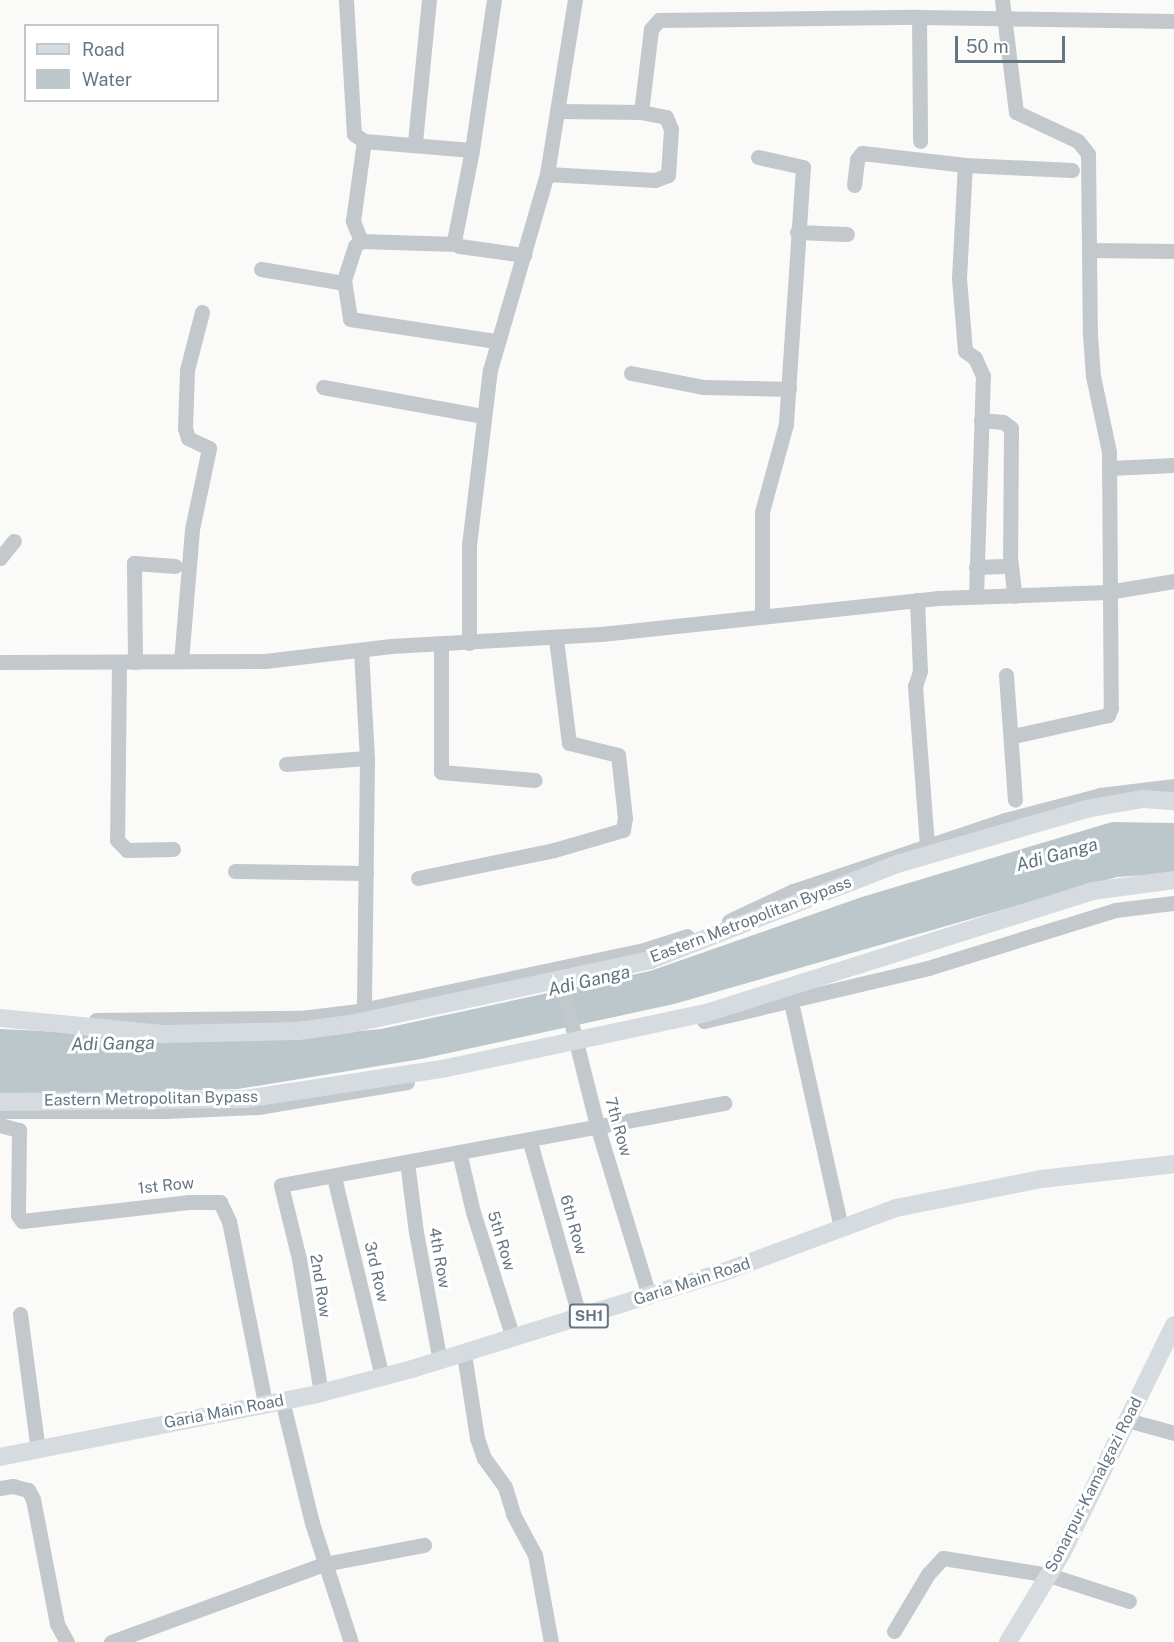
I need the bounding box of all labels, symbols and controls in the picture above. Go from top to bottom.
legend [24,24,219,102]
scale bar [958,24,1068,62]
text: 50 m [966,36,1009,57]
text: Road [82,39,125,60]
text: Water [82,69,132,90]
water label: Adi Ganga [1014,834,1100,876]
street label: Eastern Metropolitan Bypass [648,873,854,967]
water label: Adi Ganga [546,961,632,1001]
water label: Adi Ganga [71,1032,155,1056]
street label: Eastern Metropolitan Bypass [44,1088,258,1110]
street label: 7th Row [600,1095,636,1159]
street label: 1st Row [137,1173,195,1199]
street label: 6th Row [555,1193,591,1257]
street label: 5th Row [483,1209,519,1273]
street label: 4th Row [424,1226,454,1290]
street label: 3rd Row [360,1240,392,1304]
street label: 2nd Row [305,1253,335,1319]
street label: Garia Main Road [631,1254,753,1310]
road number: SH1 [568,1304,610,1328]
street label: Garia Main Road [163,1391,285,1433]
street label: Sonarpur-Kamalgazi Road [1041,1394,1147,1576]

